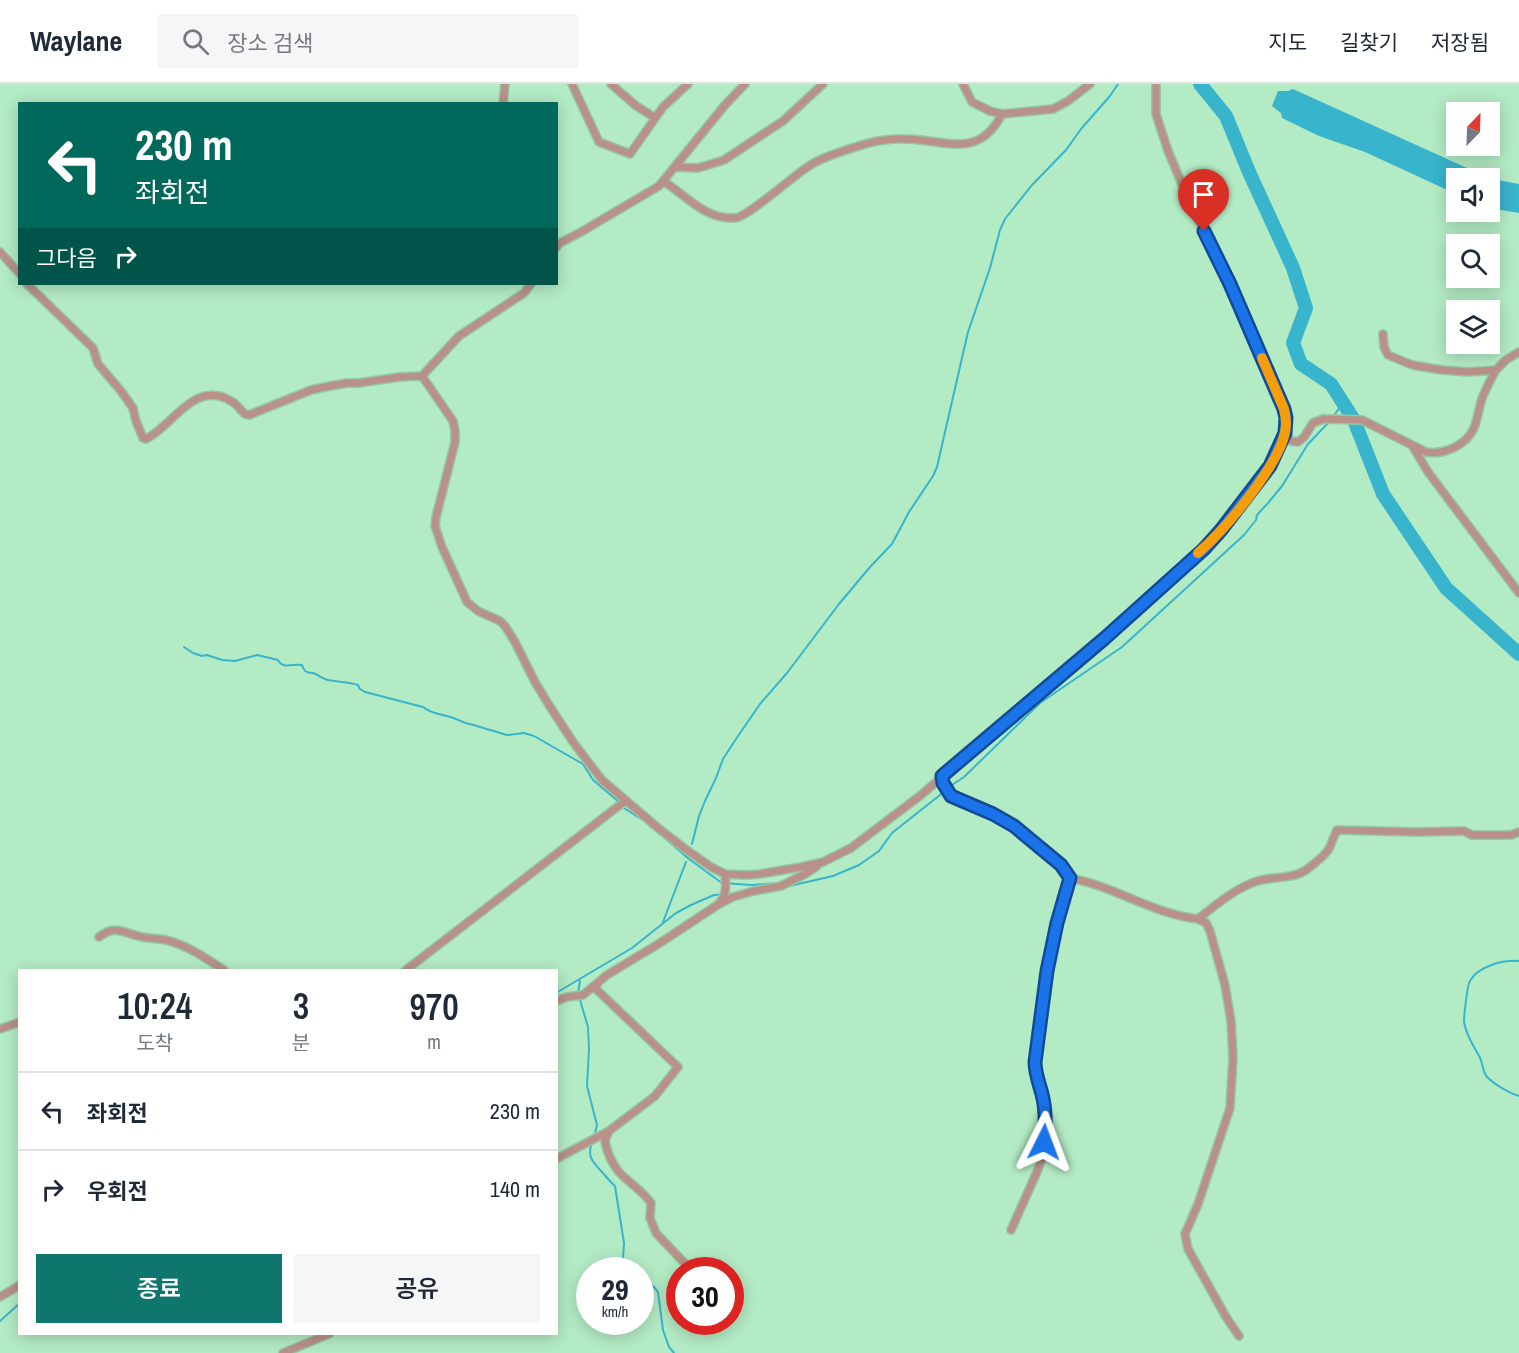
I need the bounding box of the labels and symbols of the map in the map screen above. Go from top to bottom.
north arrow [1446,102,1500,156]
pin [1178,169,1229,231]
position arrow [1012,1110,1076,1174]
speed limit sign: 30 [666,1257,744,1335]

